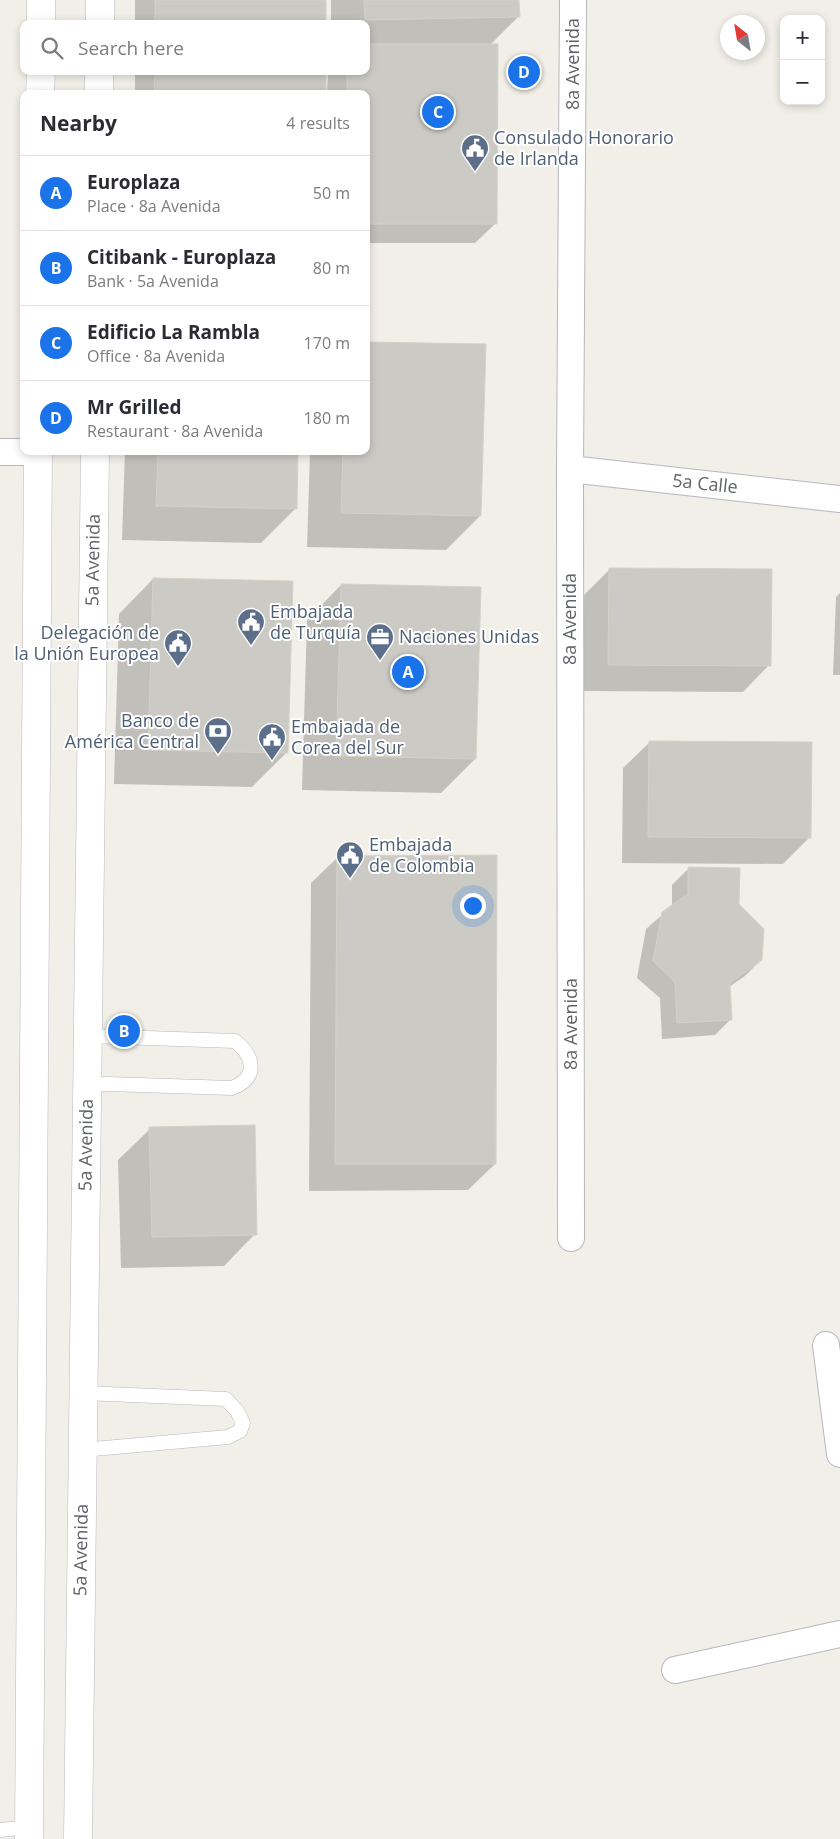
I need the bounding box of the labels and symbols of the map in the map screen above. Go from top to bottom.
north arrow [720,15,765,60]
street label: 8a Avenida [560,18,584,110]
pin: D [508,53,540,91]
pin: C [422,93,454,131]
place label: Consulado Honorario de Irlanda [494,125,674,170]
public building icon: Consulado Honorario de Irlanda [460,133,490,172]
street label: 5a Calle [671,468,739,498]
street label: 5a Avenida [79,514,105,606]
street label: 8a Avenida [557,573,581,665]
place label: Embajada de Turquía [270,599,361,644]
public building icon: Embajada de Turquía [236,607,266,646]
place label: Delegación de la Unión Europea [14,620,159,665]
office icon: Naciones Unidas [365,622,395,661]
place label: Naciones Unidas [399,624,539,648]
public building icon: Delegación de la Unión Europea [163,628,193,667]
pin: A [392,653,424,691]
place label: Banco de América Central [65,708,199,753]
place label: Embajada de Corea del Sur [291,714,405,759]
bank icon: Banco de América Central [203,716,233,755]
public building icon: Embajada de Corea del Sur [257,722,287,761]
place label: Embajada de Colombia [369,832,475,877]
public building icon: Embajada de Colombia [335,840,365,879]
your location [460,893,486,919]
street label: 8a Avenida [558,978,582,1070]
pin: B [108,1012,140,1050]
street label: 5a Avenida [72,1099,98,1191]
street label: 5a Avenida [67,1504,93,1596]

